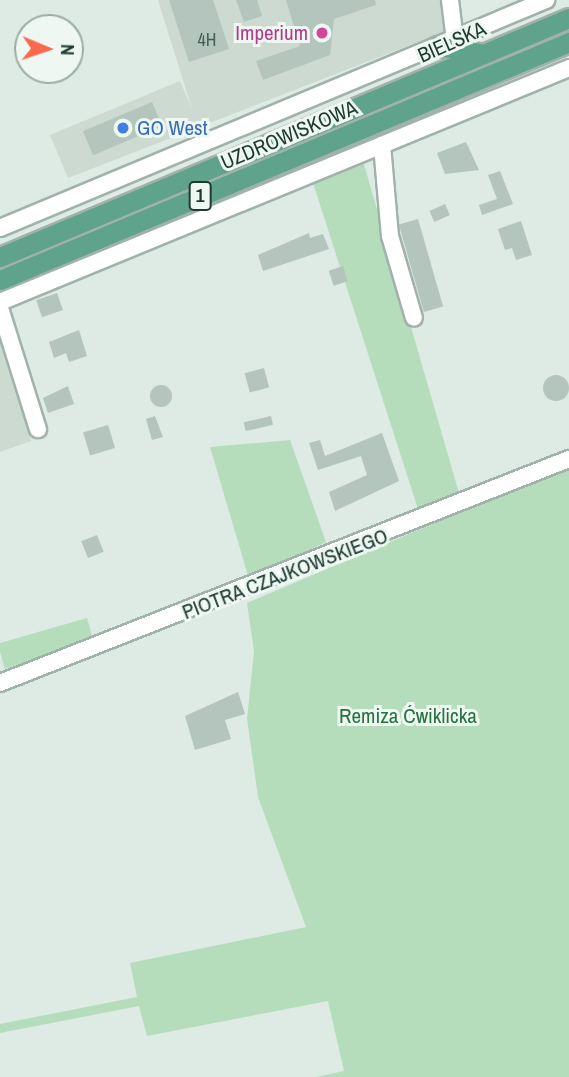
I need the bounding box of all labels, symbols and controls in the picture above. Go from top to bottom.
north arrow [14,14,84,84]
street label: BIELSKA [414,16,490,68]
place label: Imperium [235,20,308,46]
marker: Imperium [314,25,330,41]
house number: 4H [198,29,216,51]
text: N [55,44,81,56]
street label: UZDROWISKOWA [217,95,361,175]
place label: GO West [137,115,208,141]
marker: GO West [115,120,131,136]
road number: 1 [188,180,212,212]
street label: PIOTRA CZAJKOWSKIEGO [178,523,392,625]
park label: Remiza Ćwiklicka [339,703,477,729]

